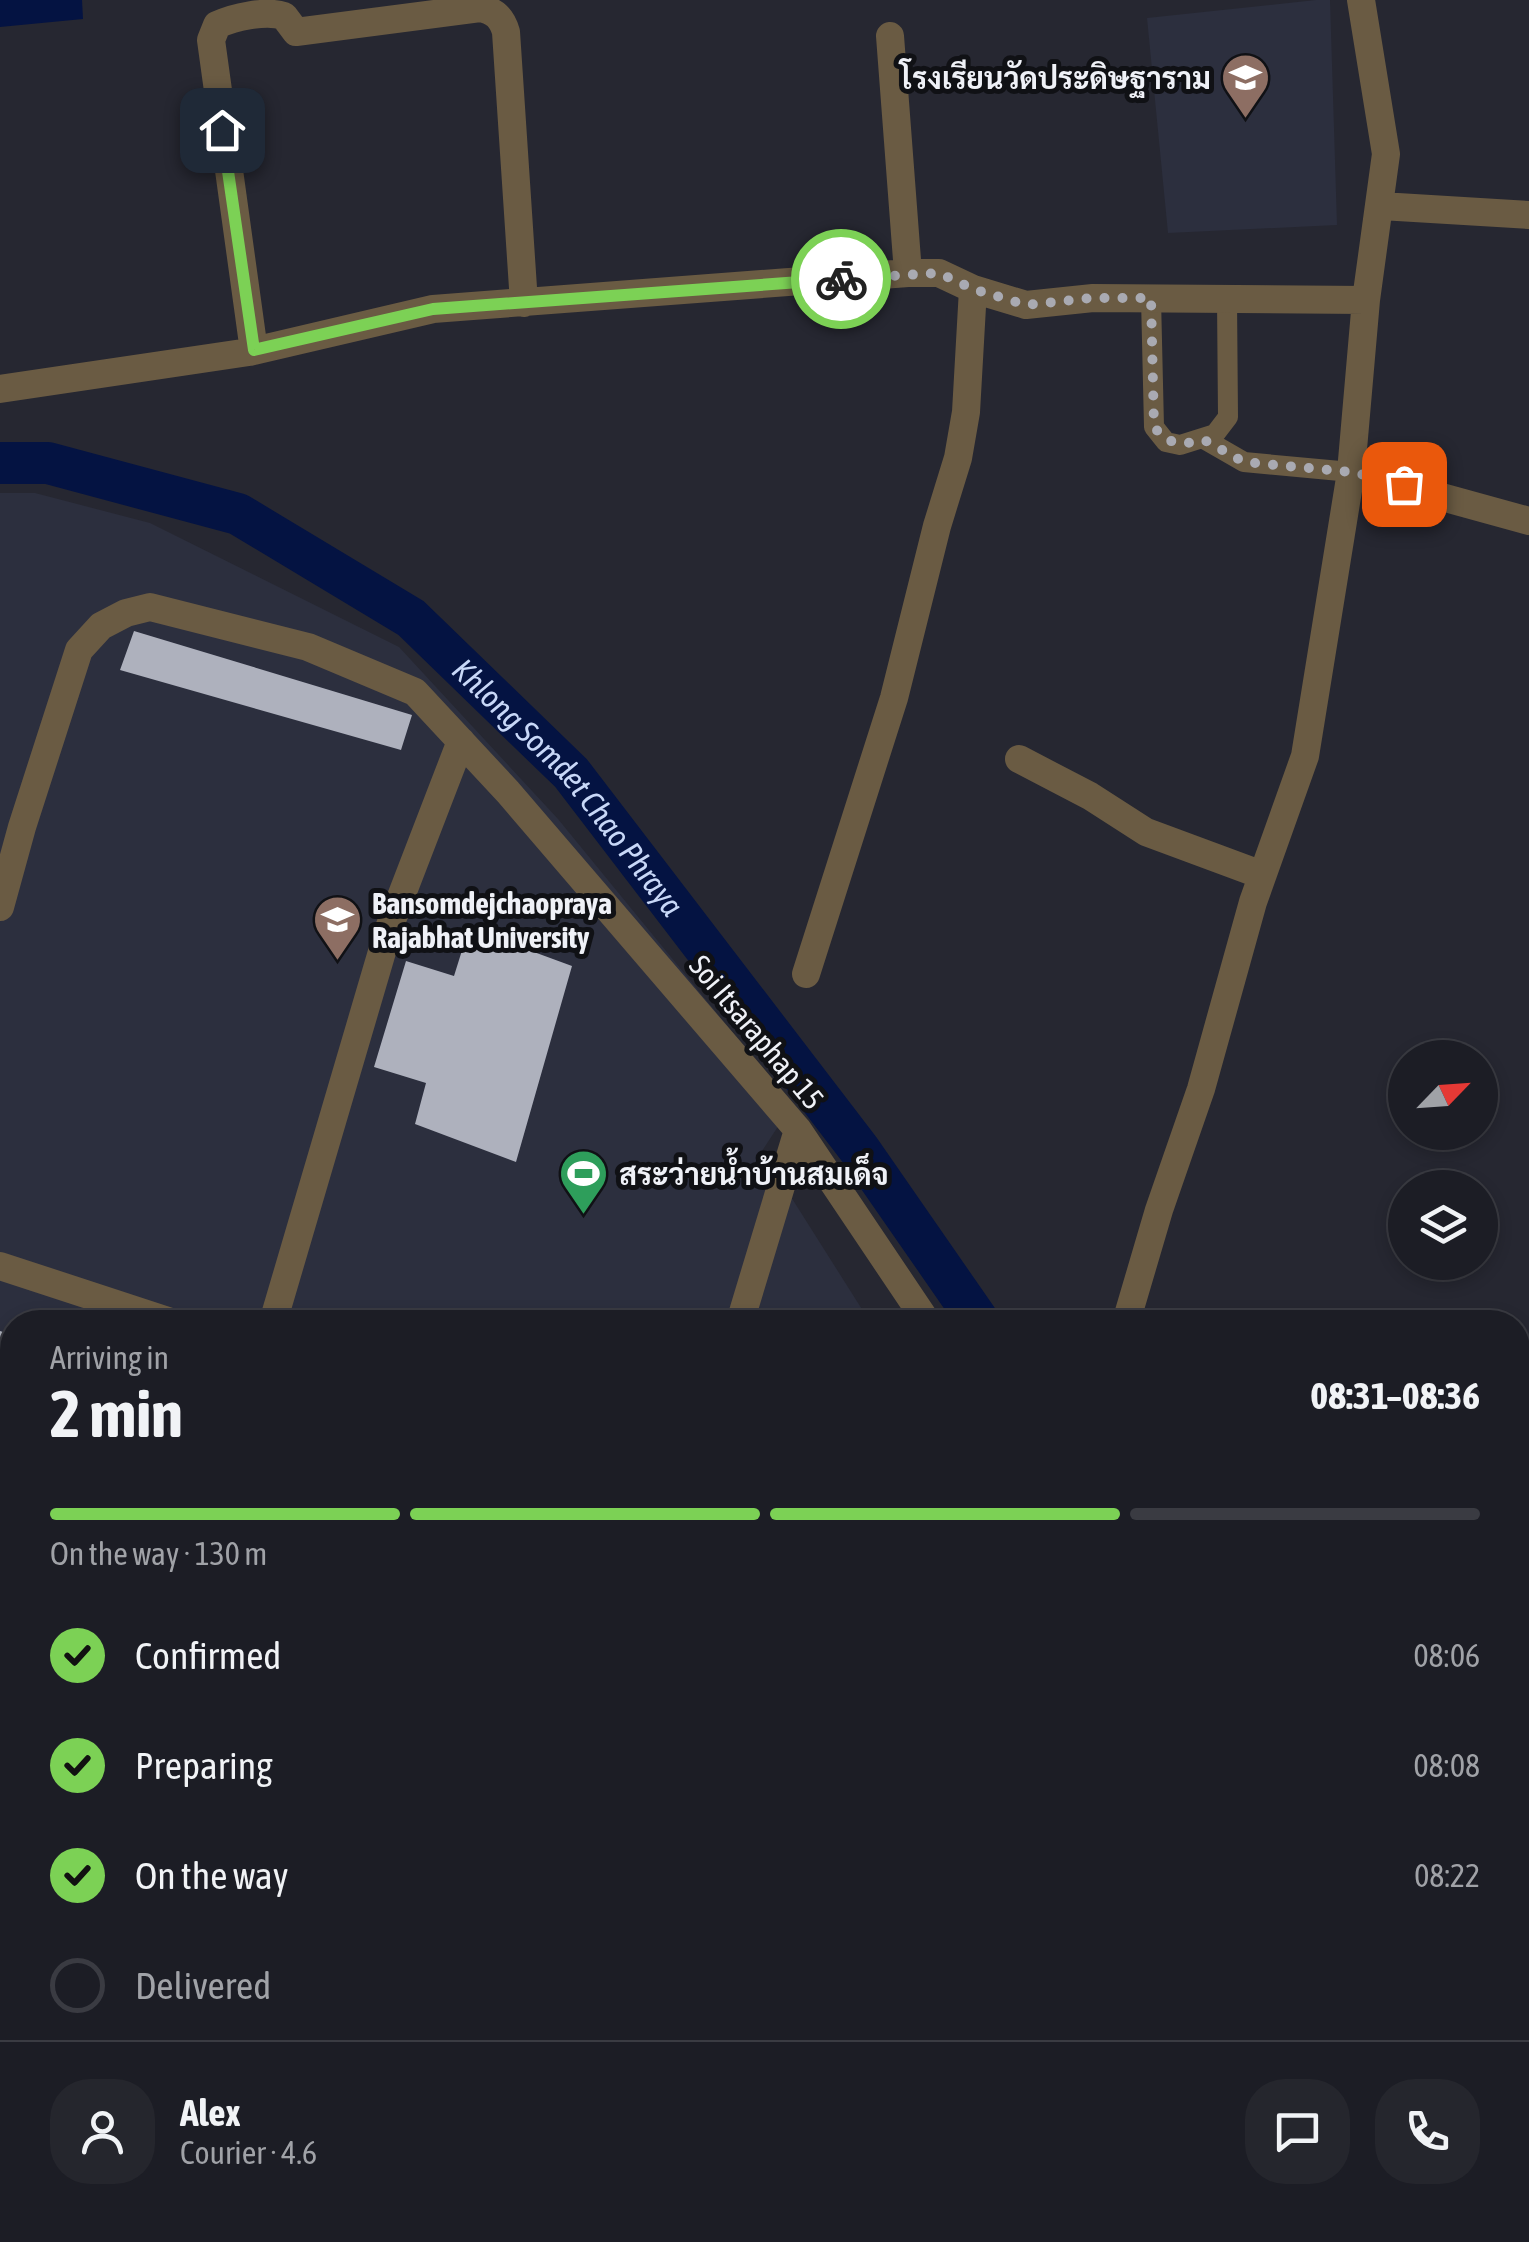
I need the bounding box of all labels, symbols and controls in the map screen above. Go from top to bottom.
school or university icon: โรงเรียนวัดประดิษฐาราม [1220,52,1272,120]
place label: โรงเรียนวัดประดิษฐาราม [898,58,1211,99]
pin [180,88,265,173]
icon: home [195,103,250,158]
courier [791,229,891,329]
icon: bike [814,252,869,307]
pin [1362,442,1447,527]
icon: bag [1377,457,1432,512]
water label: Khlong Somdet Chao Phraya [446,651,692,923]
place label: Bansomdejchaopraya Rajabhat University [372,886,612,954]
school or university icon: Bansomdejchaopraya Rajabhat University [311,894,363,962]
street label: Soi Itsaraphap 15 [683,948,831,1116]
north arrow [1388,1040,1498,1150]
map controls [1388,1040,1498,1280]
place label: สระว่ายน้ำบ้านสมเด็จ [619,1147,889,1191]
sports icon: สระว่ายน้ำบ้านสมเด็จ [558,1148,610,1216]
button: layers [1388,1170,1498,1280]
text: Arriving in [50,1339,169,1376]
text: 08:31–08:36 [1310,1374,1480,1417]
text: 2 min [50,1376,183,1451]
text: On the way · 130 m [50,1535,267,1572]
icon: check [50,1628,105,1683]
text: Confirmed [135,1634,281,1677]
text: 08:06 [1414,1637,1480,1674]
icon: check [50,1738,105,1793]
text: Preparing [135,1744,273,1787]
text: 08:08 [1414,1747,1480,1784]
icon: check [50,1848,105,1903]
text: On the way [135,1854,288,1897]
text: 08:22 [1414,1857,1480,1894]
text: Delivered [135,1964,271,2007]
button: person [50,2079,155,2184]
button: chat [1245,2079,1350,2184]
button: phone [1375,2079,1480,2184]
text: Alex [180,2091,241,2134]
text: Courier · 4.6 [180,2134,317,2171]

